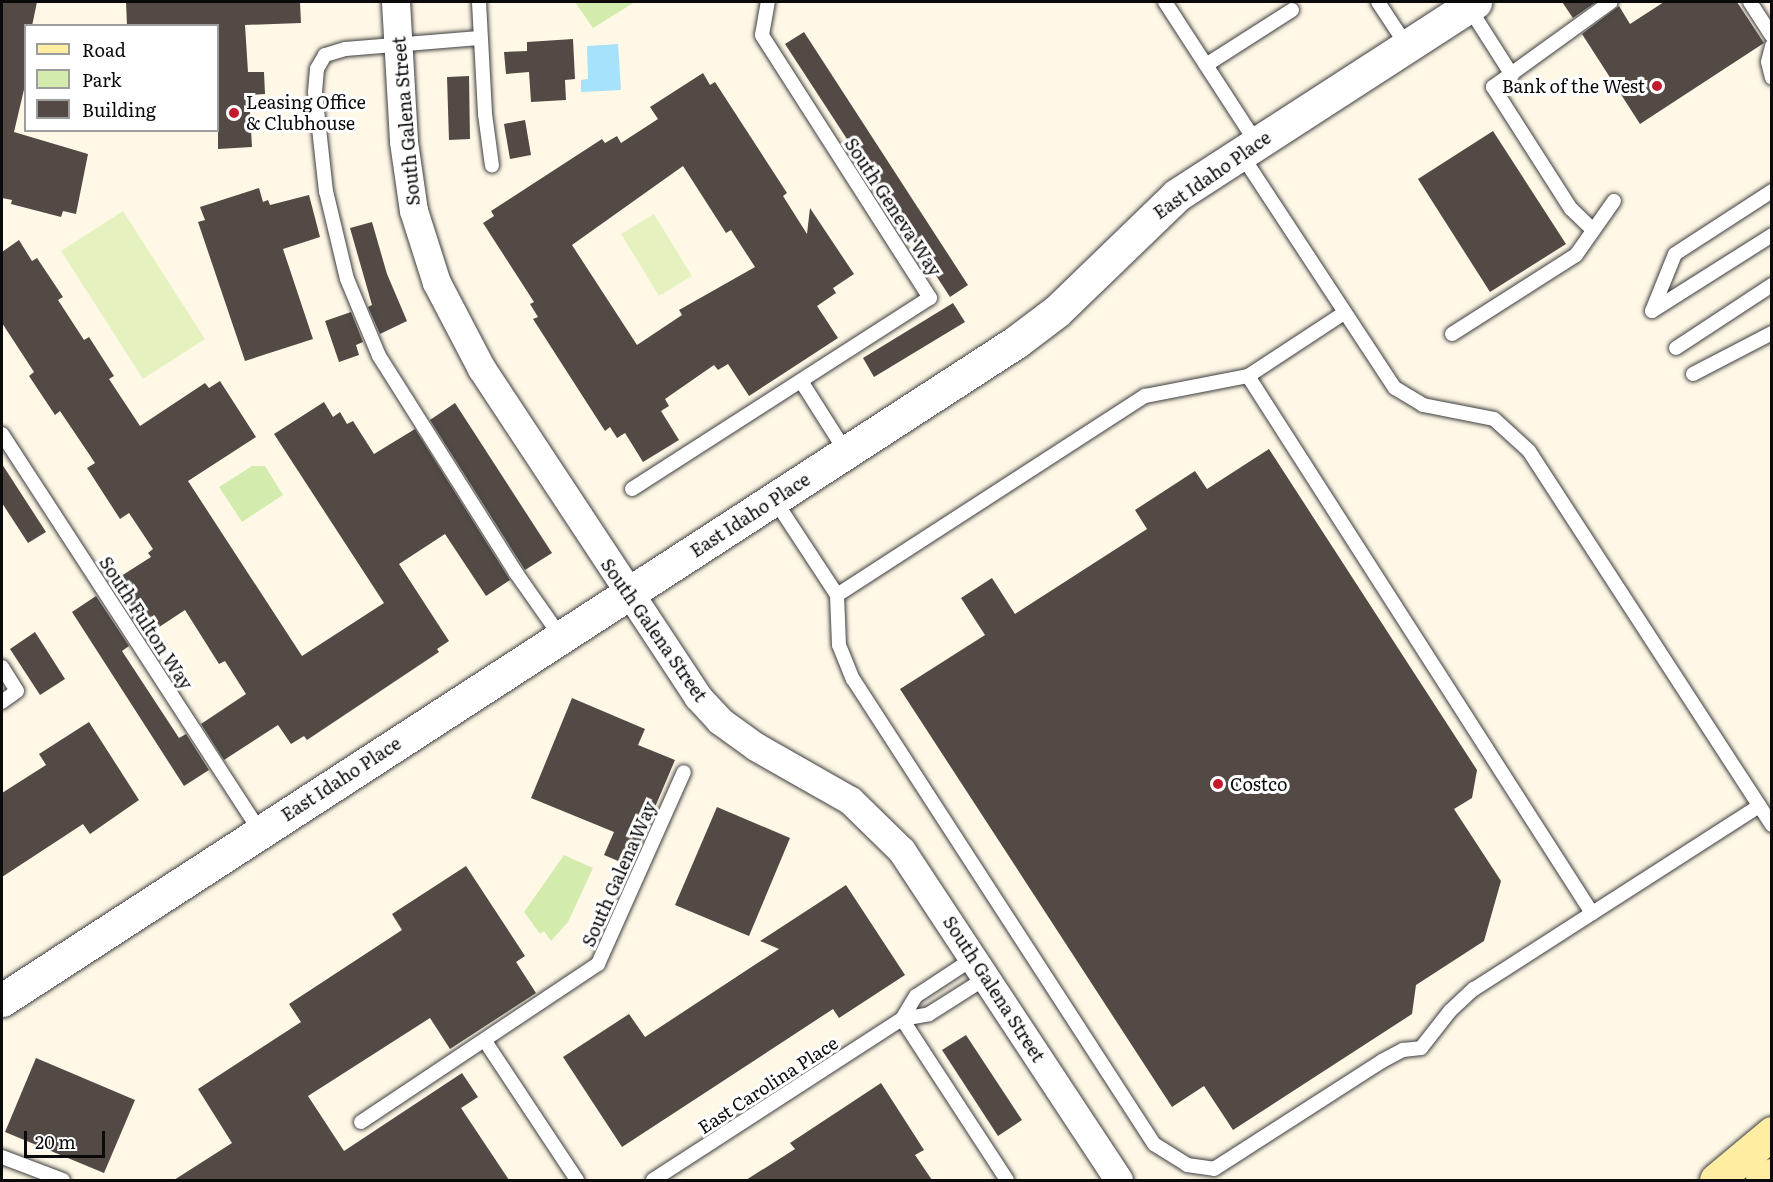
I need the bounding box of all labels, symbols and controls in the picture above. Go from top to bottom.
legend [24,24,219,132]
street label: South Galena Street [388,35,424,207]
text: Road [82,36,126,63]
text: Park [82,66,121,93]
place label: Bank of the West [1502,75,1645,97]
marker: Bank of the West [1650,79,1664,93]
place label: Leasing Office & Clubhouse [246,92,366,134]
text: Building [82,96,156,123]
marker: Leasing Office & Clubhouse [227,106,241,120]
street label: East Idaho Place [1149,126,1275,224]
street label: South Geneva Way [840,134,946,280]
street label: East Idaho Place [686,468,814,562]
street label: South Fulton Way [95,552,197,694]
street label: South Galena Street [596,554,712,706]
street label: East Idaho Place [277,732,405,826]
place label: Costco [1230,773,1287,795]
marker: Costco [1211,777,1225,791]
street label: South Galena Way [577,798,661,950]
street label: South Galena Street [939,912,1049,1066]
street label: East Carolina Place [694,1032,842,1138]
scale bar [27,1119,108,1157]
text: 20 m [35,1128,76,1155]

